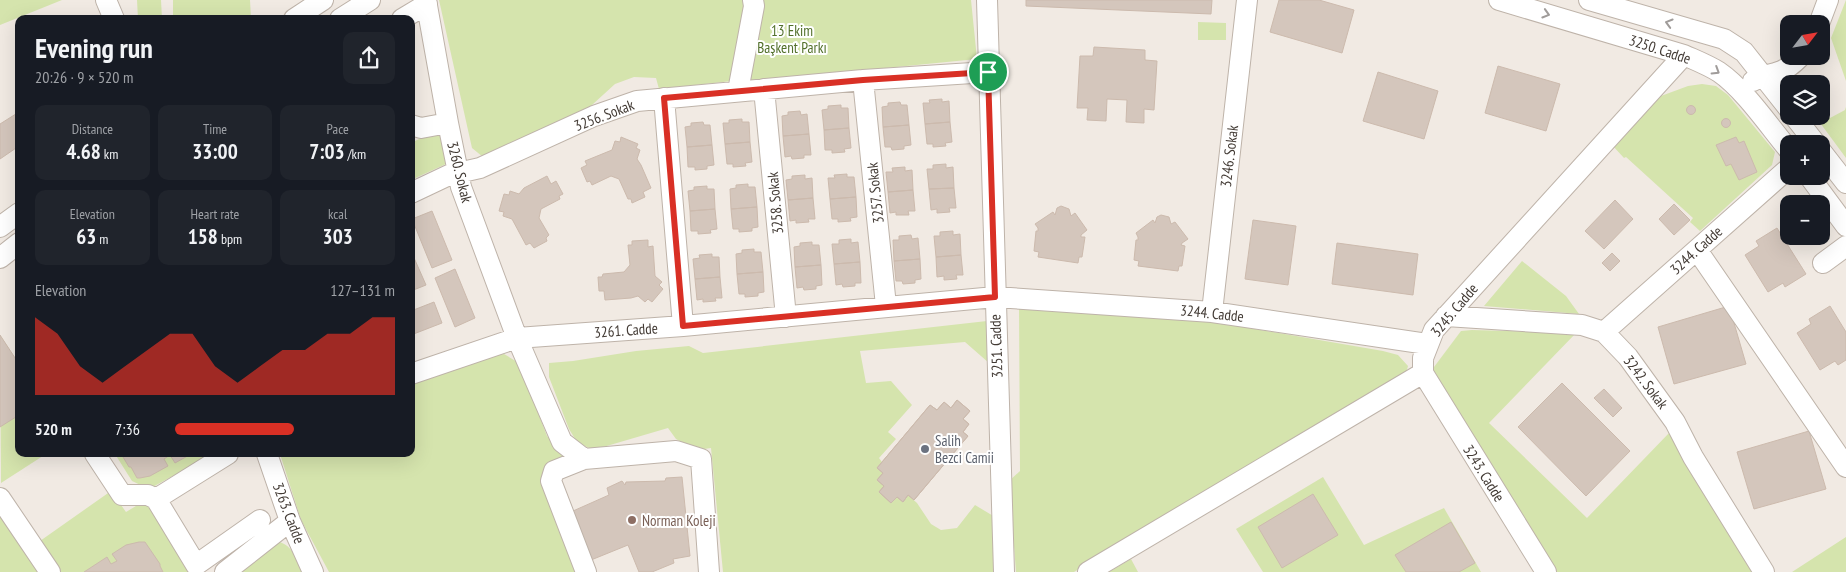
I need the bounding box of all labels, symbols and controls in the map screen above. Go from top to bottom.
one-way arrow [1541,8,1549,18]
north arrow [1780,15,1830,65]
map controls [1780,15,1830,245]
one-way arrow [1666,19,1674,29]
park label: 13 Ekim Başkent Parkı [757,21,827,57]
text: Evening run [35,29,153,66]
street label: 3250. Cadde [1627,30,1693,68]
button: share [343,32,395,84]
pin [967,51,1009,93]
icon: arrive [974,58,1002,86]
one-way arrow [1710,65,1719,75]
text: 20:26 · 9 × 520 m [35,67,133,87]
button: layers [1780,75,1830,125]
street label: 3256. Sokak [571,95,637,135]
text: Distance [72,120,113,138]
text: Time [203,120,227,138]
text: Pace [327,120,349,138]
street label: 3246. Sokak [1216,124,1242,188]
button: + [1780,135,1830,185]
text: 4.68 [66,138,101,165]
text: 33:00 [192,138,238,165]
text: 7:03 [309,138,345,165]
street label: 3260. Sokak [443,139,477,205]
text: km [101,145,118,163]
text: /km [345,145,366,163]
street label: 3257. Sokak [862,161,888,224]
street label: 3258. Sokak [763,171,787,235]
button: − [1780,195,1830,245]
text: Elevation [70,205,115,223]
text: Heart rate [191,205,239,223]
text: kcal [328,205,347,223]
street label: 3244. Cadde [1666,222,1726,278]
text: 63 [76,223,96,250]
text: 158 [188,223,218,250]
text: 303 [323,223,353,250]
text: m [96,230,108,248]
text: bpm [218,230,242,248]
street label: 3245. Cadde [1426,279,1482,341]
text: Elevation [35,280,86,300]
text: 127–131 m [330,280,395,300]
street label: 3244. Cadde [1179,300,1245,326]
street label: 3251. Cadde [985,314,1007,378]
street label: 3261. Cadde [594,318,658,342]
street label: 3242. Sokak [1620,351,1672,413]
text: 520 m [35,419,72,439]
text: 7:36 [115,419,140,439]
place label: Salih Bezci Camii [935,431,994,467]
street label: 3243. Cadde [1459,441,1509,505]
marker: Salih Bezci Camii [919,443,931,455]
street label: 3263. Cadde [269,480,309,546]
place label: Norman Koleji [642,511,716,530]
marker: Norman Koleji [626,514,638,526]

